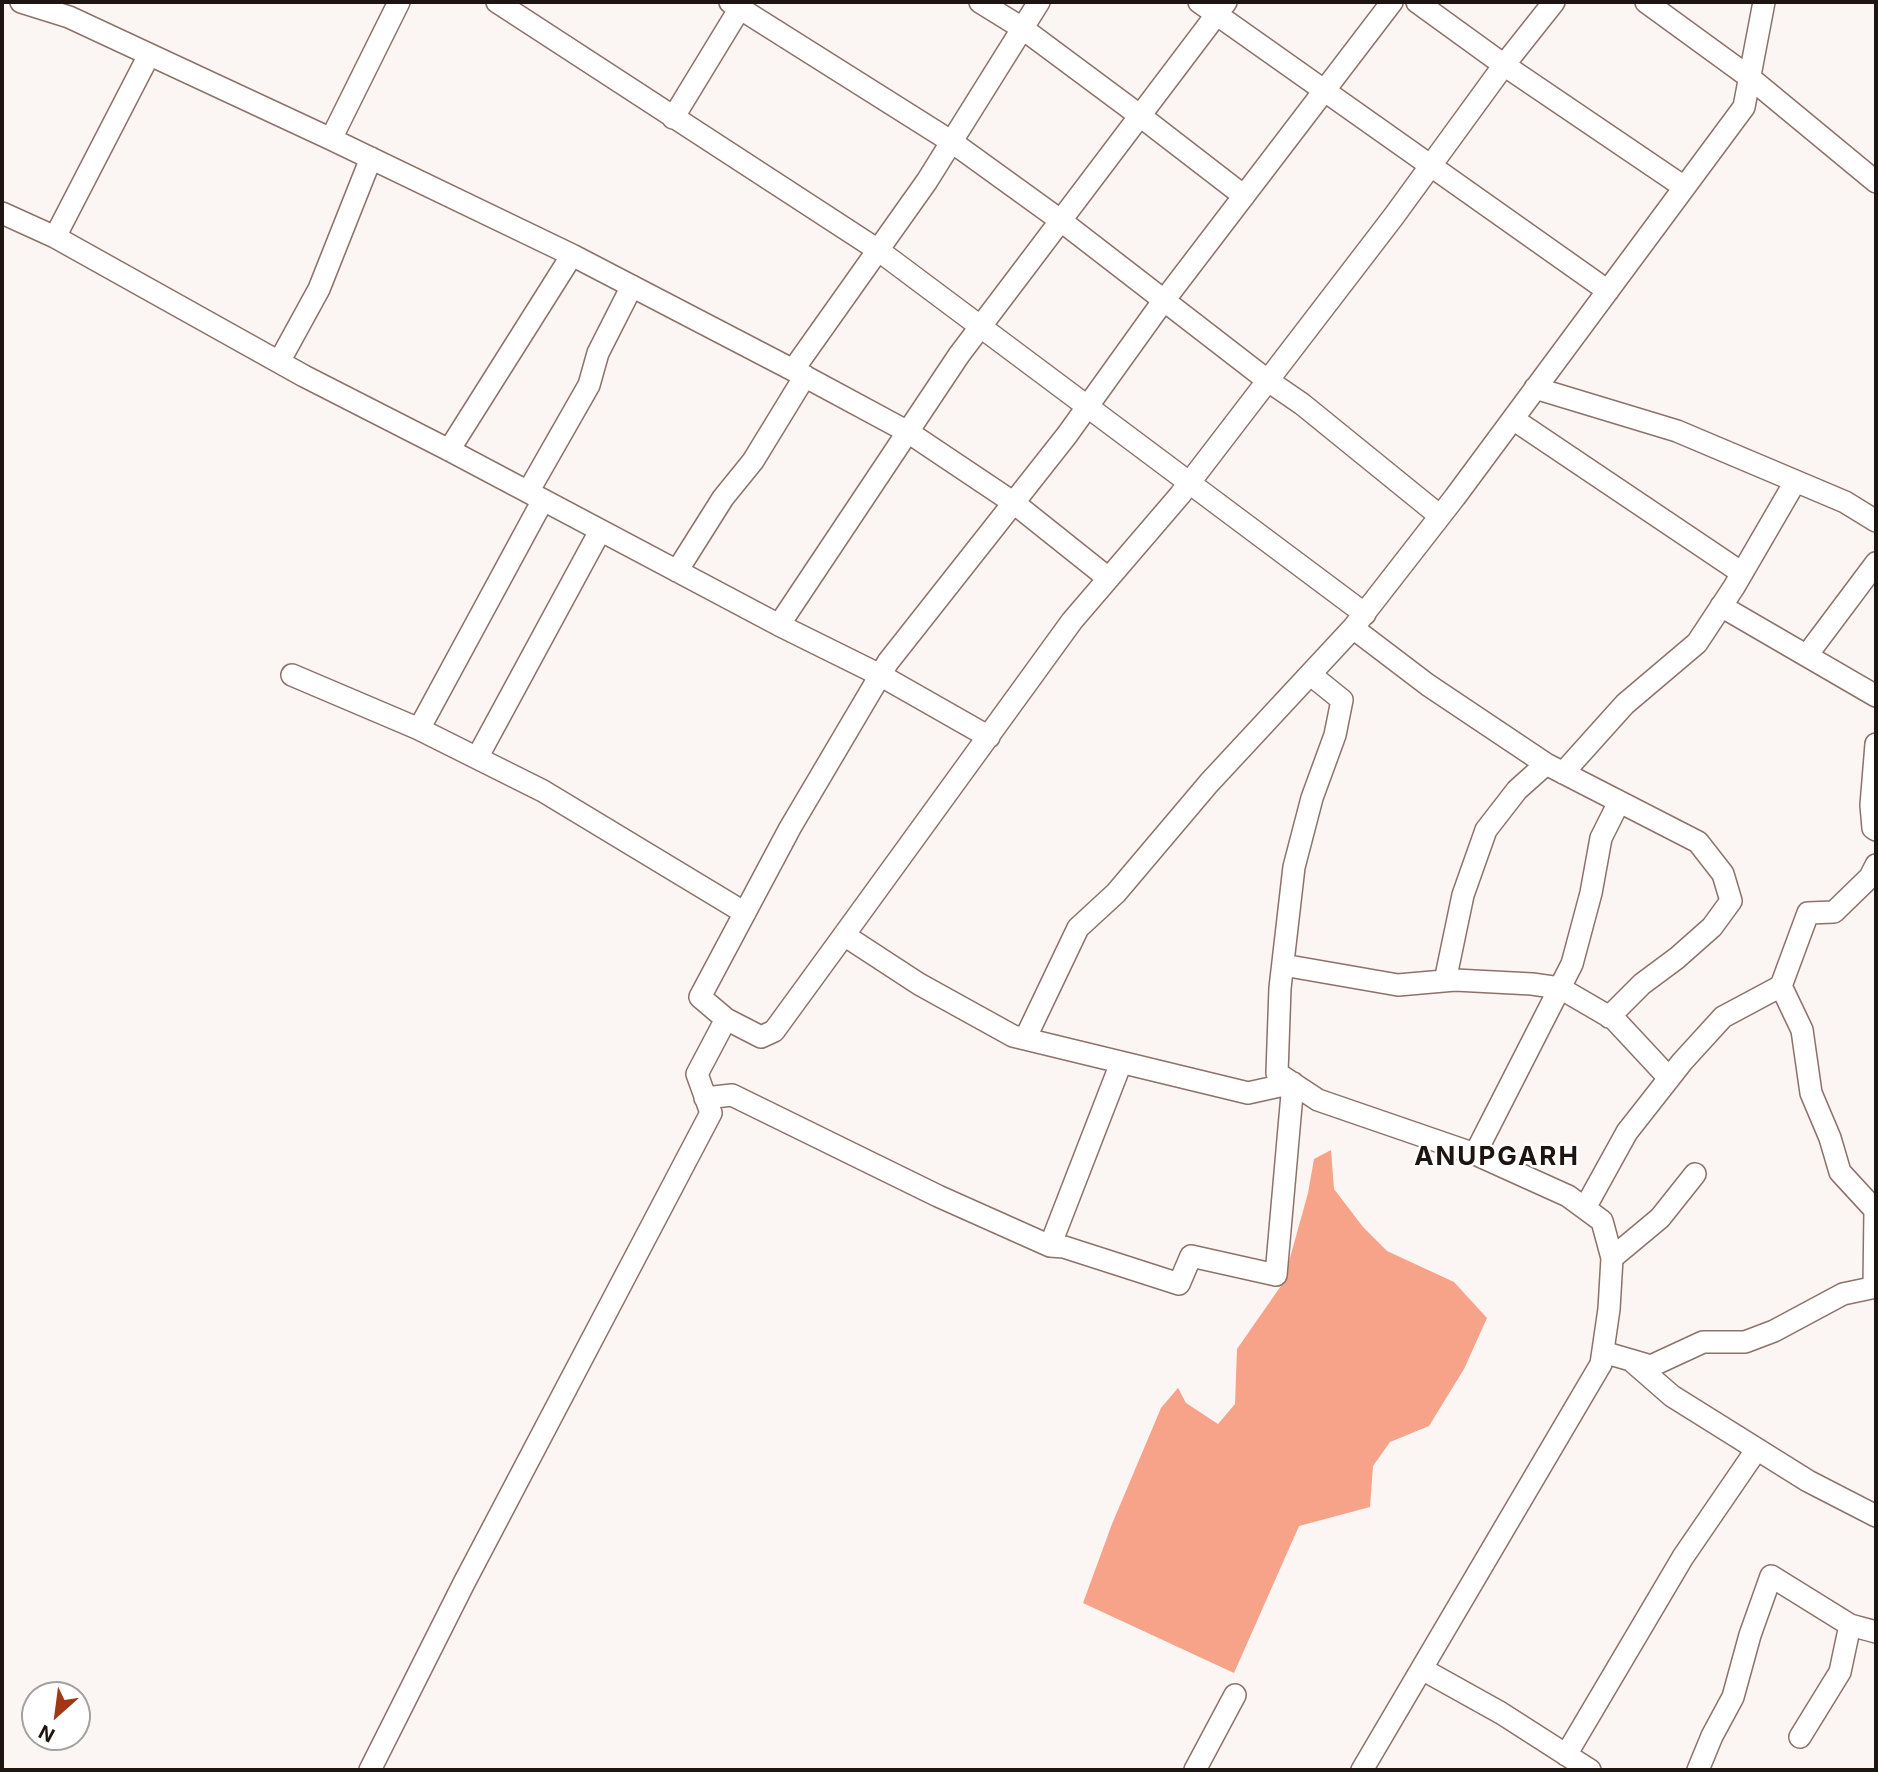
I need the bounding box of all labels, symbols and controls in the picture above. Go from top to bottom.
district label: ANUPGARH [1415,1141,1579,1173]
north arrow [21,1681,91,1751]
text: N [35,1720,59,1747]

